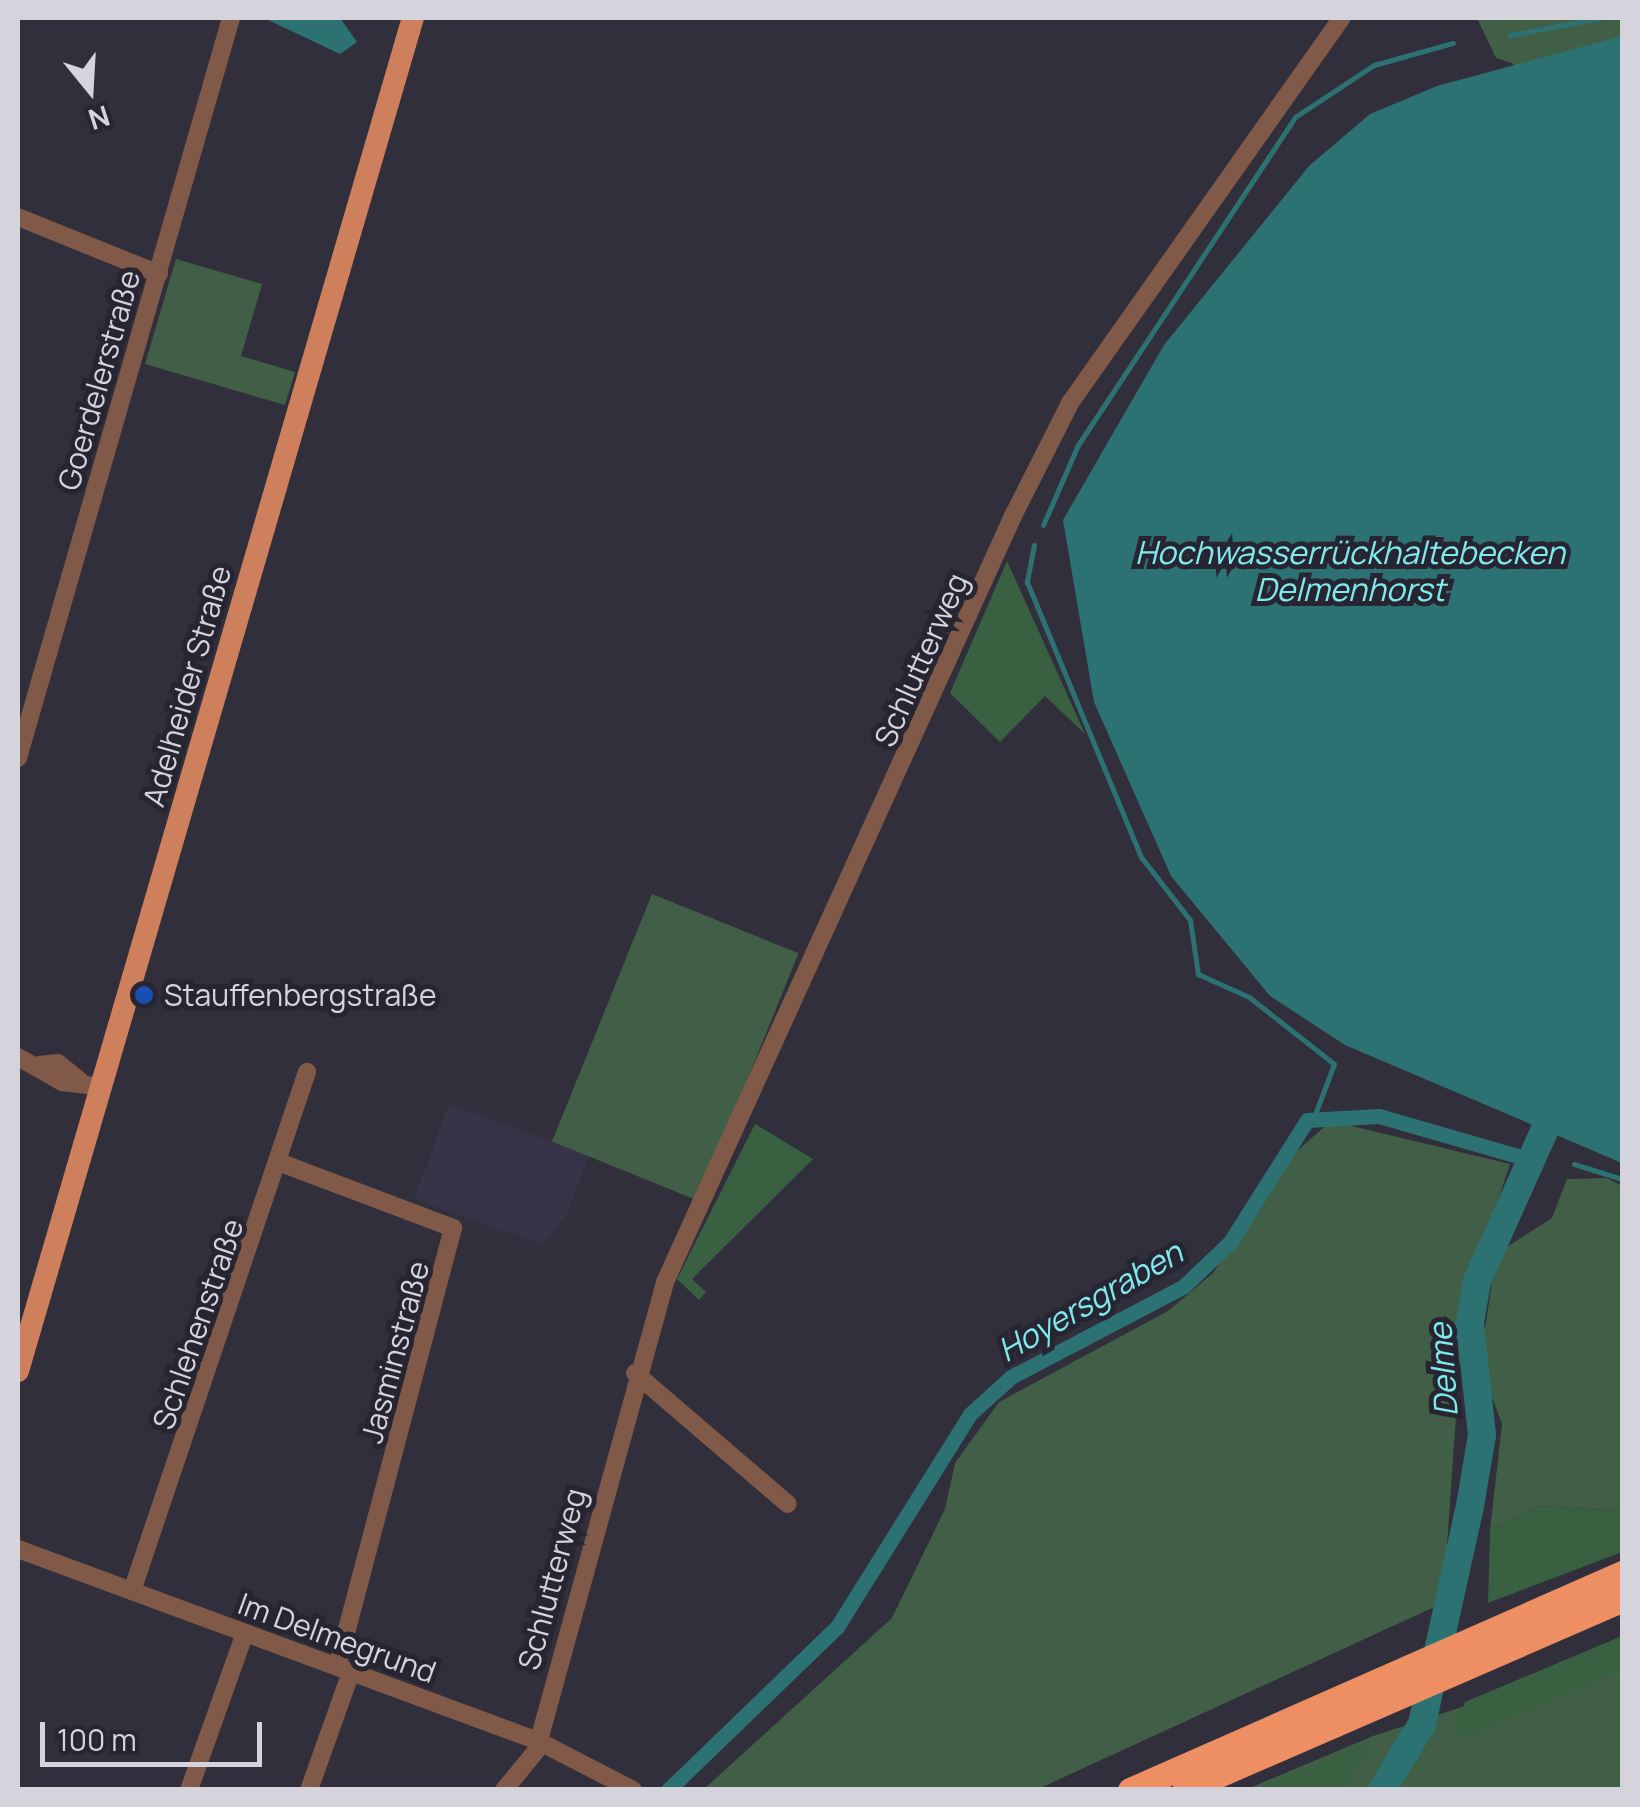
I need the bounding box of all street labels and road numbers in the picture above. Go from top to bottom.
street label: Goerdelerstraße [50,266,148,494]
street label: Adelheider Straße [135,562,239,810]
street label: Schlutterweg [867,568,975,752]
street label: Schlehenstraße [145,1214,251,1434]
street label: Jasminstraße [353,1257,437,1447]
street label: Schlutterweg [511,1484,593,1674]
street label: Im Delmegrund [233,1586,441,1690]

